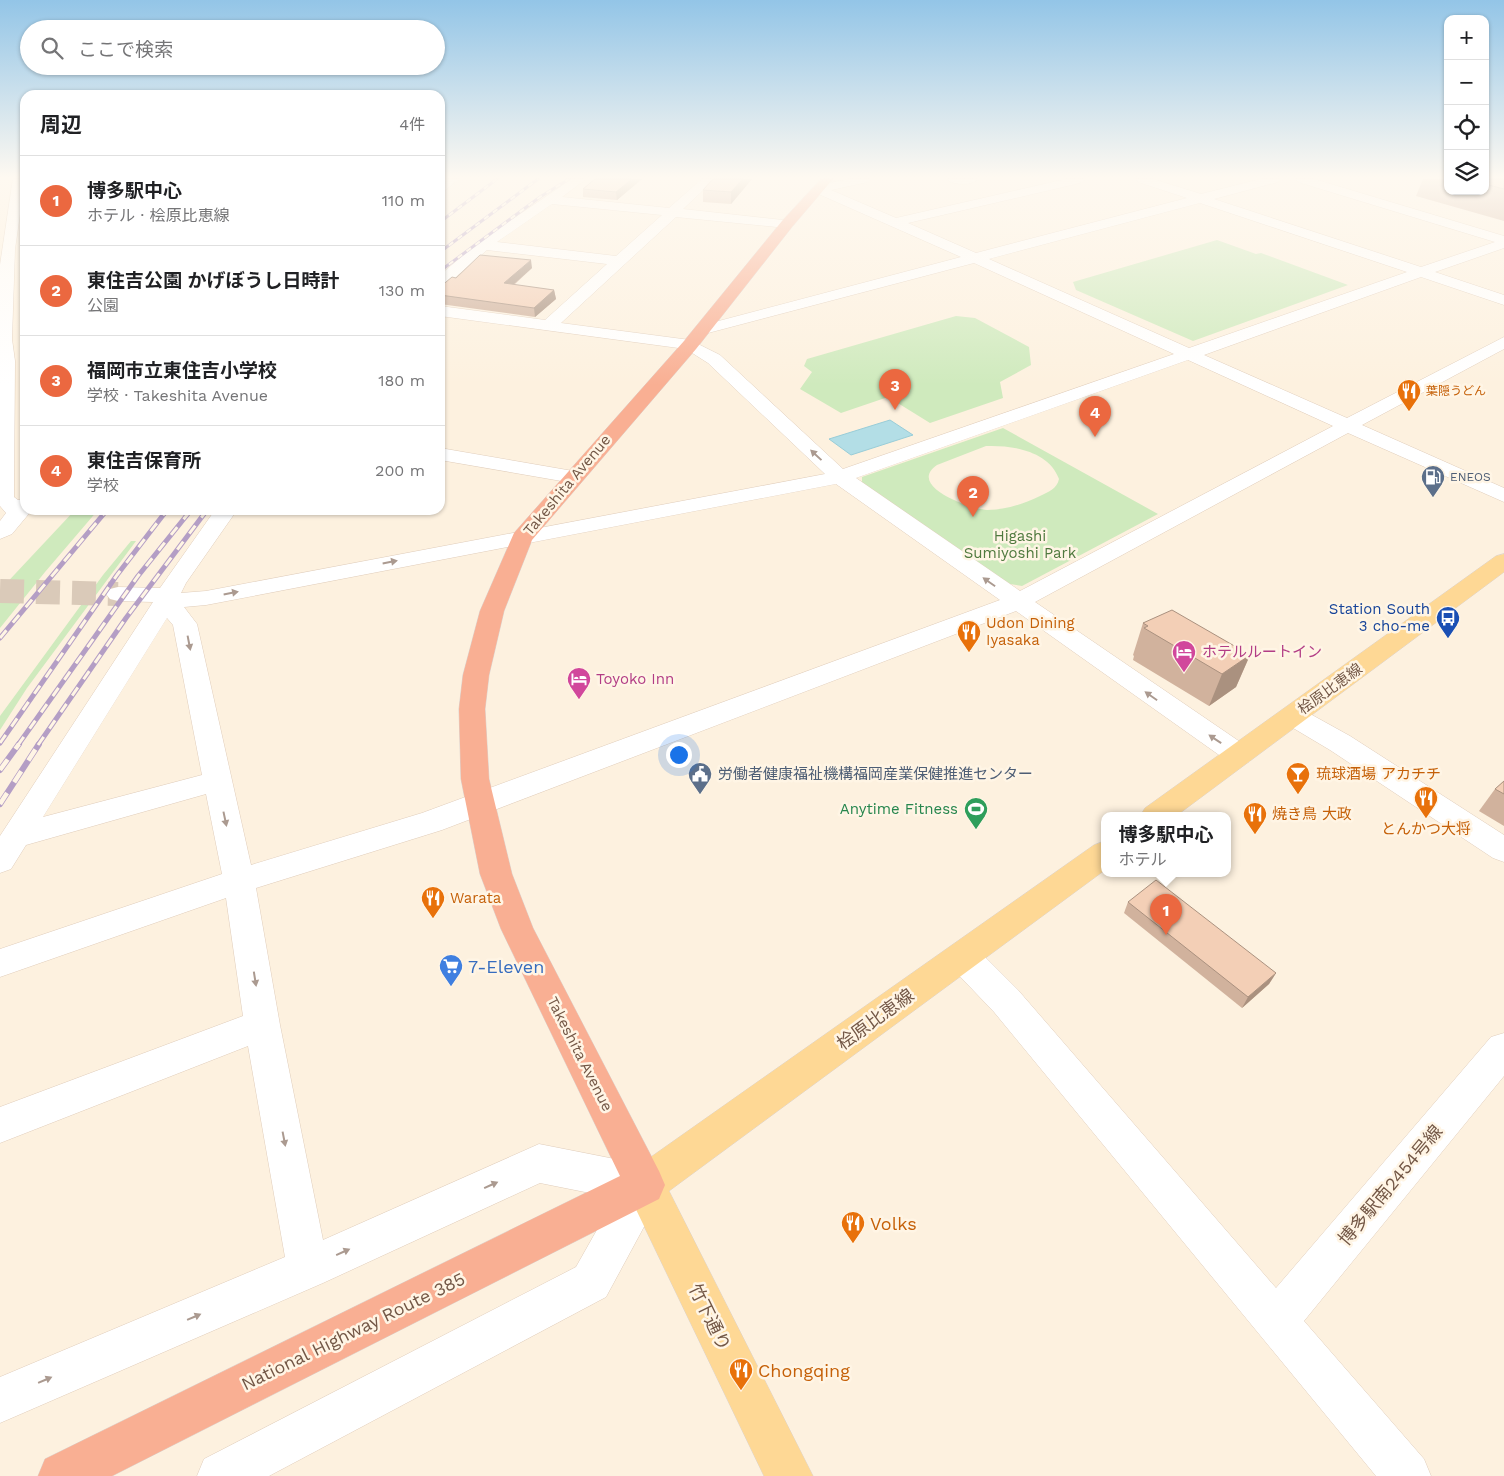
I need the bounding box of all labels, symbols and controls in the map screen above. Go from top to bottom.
map controls [1444,15,1489,195]
button: + [1444,15,1489,60]
search box [20,20,445,75]
icon: search [38,34,66,62]
text: ここで検索 [78,38,173,61]
button: − [1444,60,1489,105]
button: locate [1444,105,1489,150]
text: 周辺 [40,112,82,137]
text: 4件 [399,115,425,134]
button: layers [1444,150,1489,195]
text: 博多駅中心 [87,179,182,202]
text: 1 [53,191,59,210]
text: 110 m [382,191,425,210]
text: ホテル · 桧原比恵線 [87,206,230,225]
text: 東住吉公園 かげぼうし日時計 [87,269,339,292]
text: 2 [51,281,61,300]
text: 130 m [379,281,425,300]
text: 公園 [87,296,119,315]
text: 福岡市立東住吉小学校 [87,359,277,382]
pin: 3 [879,369,911,410]
text: 3 [51,371,61,390]
text: 180 m [378,371,425,390]
restaurant icon: 葉隠うどん [1396,378,1422,412]
place label: 葉隠うどん [1426,384,1486,398]
text: 学校 · Takeshita Avenue [87,386,268,405]
pin: 4 [1079,396,1111,437]
street label: Takeshita Avenue [520,431,614,539]
text: 東住吉保育所 [87,449,201,472]
one-way arrow [811,449,823,461]
text: 4 [51,461,61,480]
text: 200 m [375,461,425,480]
fuel station icon: ENEOS [1420,464,1446,498]
place label: ENEOS [1450,470,1491,484]
text: 学校 [87,476,119,495]
pin: 2 [957,476,989,517]
park label: Higashi Sumiyoshi Park [964,527,1077,562]
one-way arrow [383,558,399,566]
one-way arrow [982,577,996,587]
one-way arrow [223,589,239,597]
place label: Station South 3 cho-me [1329,600,1430,635]
bus stop icon: Station South 3 cho-me [1435,605,1461,639]
place label: Udon Dining Iyasaka [986,614,1075,649]
restaurant icon: Udon Dining Iyasaka [956,619,982,653]
one-way arrow [185,635,193,651]
hotel icon: ホテルルートイン [1171,639,1197,673]
place label: ホテルルートイン [1202,643,1322,661]
street label: 桧原比恵線 [1294,660,1366,718]
hotel icon: Toyoko Inn [566,666,592,700]
place label: Toyoko Inn [596,670,674,688]
one-way arrow [1144,691,1158,701]
one-way arrow [1208,735,1221,744]
your location [666,742,692,768]
public building icon: 労働者健康福祉機構福岡産業保健推進センター [687,761,713,795]
bar icon: 琉球酒場 アカチチ [1285,761,1311,795]
place label: 労働者健康福祉機構福岡産業保健推進センター [718,765,1033,783]
place label: 琉球酒場 アカチチ [1316,765,1441,783]
restaurant icon: とんかつ大将 [1413,785,1439,819]
sports icon: Anytime Fitness [963,796,989,830]
place label: Anytime Fitness [840,800,958,818]
restaurant icon: 焼き鳥 大政 [1242,801,1268,835]
place label: 焼き鳥 大政 [1272,805,1352,823]
one-way arrow [221,811,229,827]
popup [1101,812,1231,877]
place label: とんかつ大将 [1381,820,1471,838]
text: 博多駅中心 [1118,823,1214,846]
text: ホテル [1118,850,1167,869]
restaurant icon: Warata [420,885,446,919]
place label: Warata [450,889,502,907]
pin: 1 [1150,894,1182,935]
supermarket icon: 7-Eleven [438,953,464,987]
place label: 7-Eleven [468,956,544,977]
one-way arrow [251,971,259,987]
street label: 桧原比恵線 [832,984,918,1054]
street label: Takeshita Avenue [543,994,617,1114]
street label: 博多駅南2454号線 [1334,1121,1446,1249]
one-way arrow [280,1131,288,1147]
one-way arrow [484,1180,498,1188]
restaurant icon: Volks [840,1210,866,1244]
place label: Volks [870,1213,917,1234]
one-way arrow [336,1247,350,1255]
street label: National Highway Route 385 [238,1268,468,1394]
street label: 竹下通り [685,1280,735,1354]
one-way arrow [187,1312,201,1320]
restaurant icon: Chongqing [728,1357,754,1391]
place label: Chongqing [758,1360,850,1381]
one-way arrow [38,1376,52,1384]

